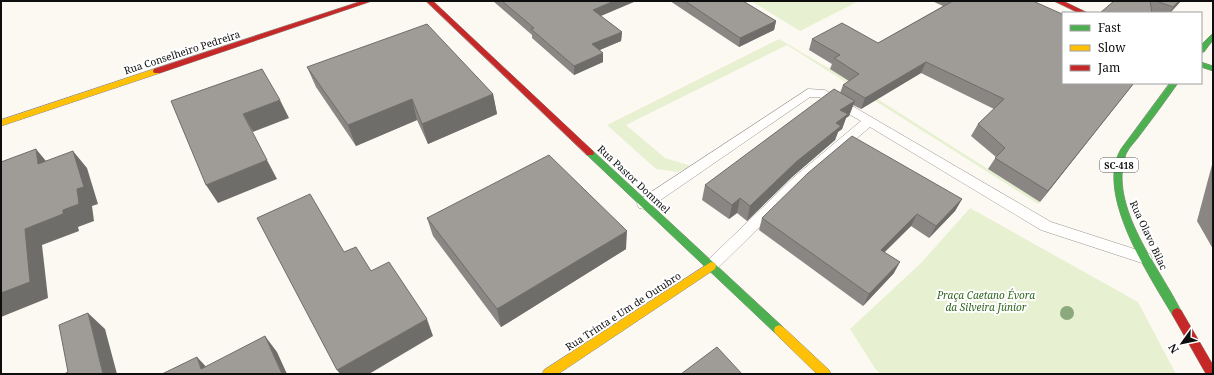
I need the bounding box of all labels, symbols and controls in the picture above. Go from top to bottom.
legend [1062,12,1202,84]
text: Fast [1098,19,1121,36]
street label: Rua Conselheiro Pedreira [122,26,242,77]
text: Slow [1098,39,1126,56]
text: Jam [1097,59,1120,76]
street label: Rua Pastor Dommel [595,142,673,216]
road number: SC-418 [1100,158,1138,172]
street label: Rua Olavo Bilac [1127,198,1171,272]
street label: Rua Trinta e Um de Outubro [563,268,684,354]
park label: Praça Caetano Évora da Silveira Júnior [936,288,1035,314]
north arrow [1162,323,1202,363]
text: N [1164,341,1182,356]

